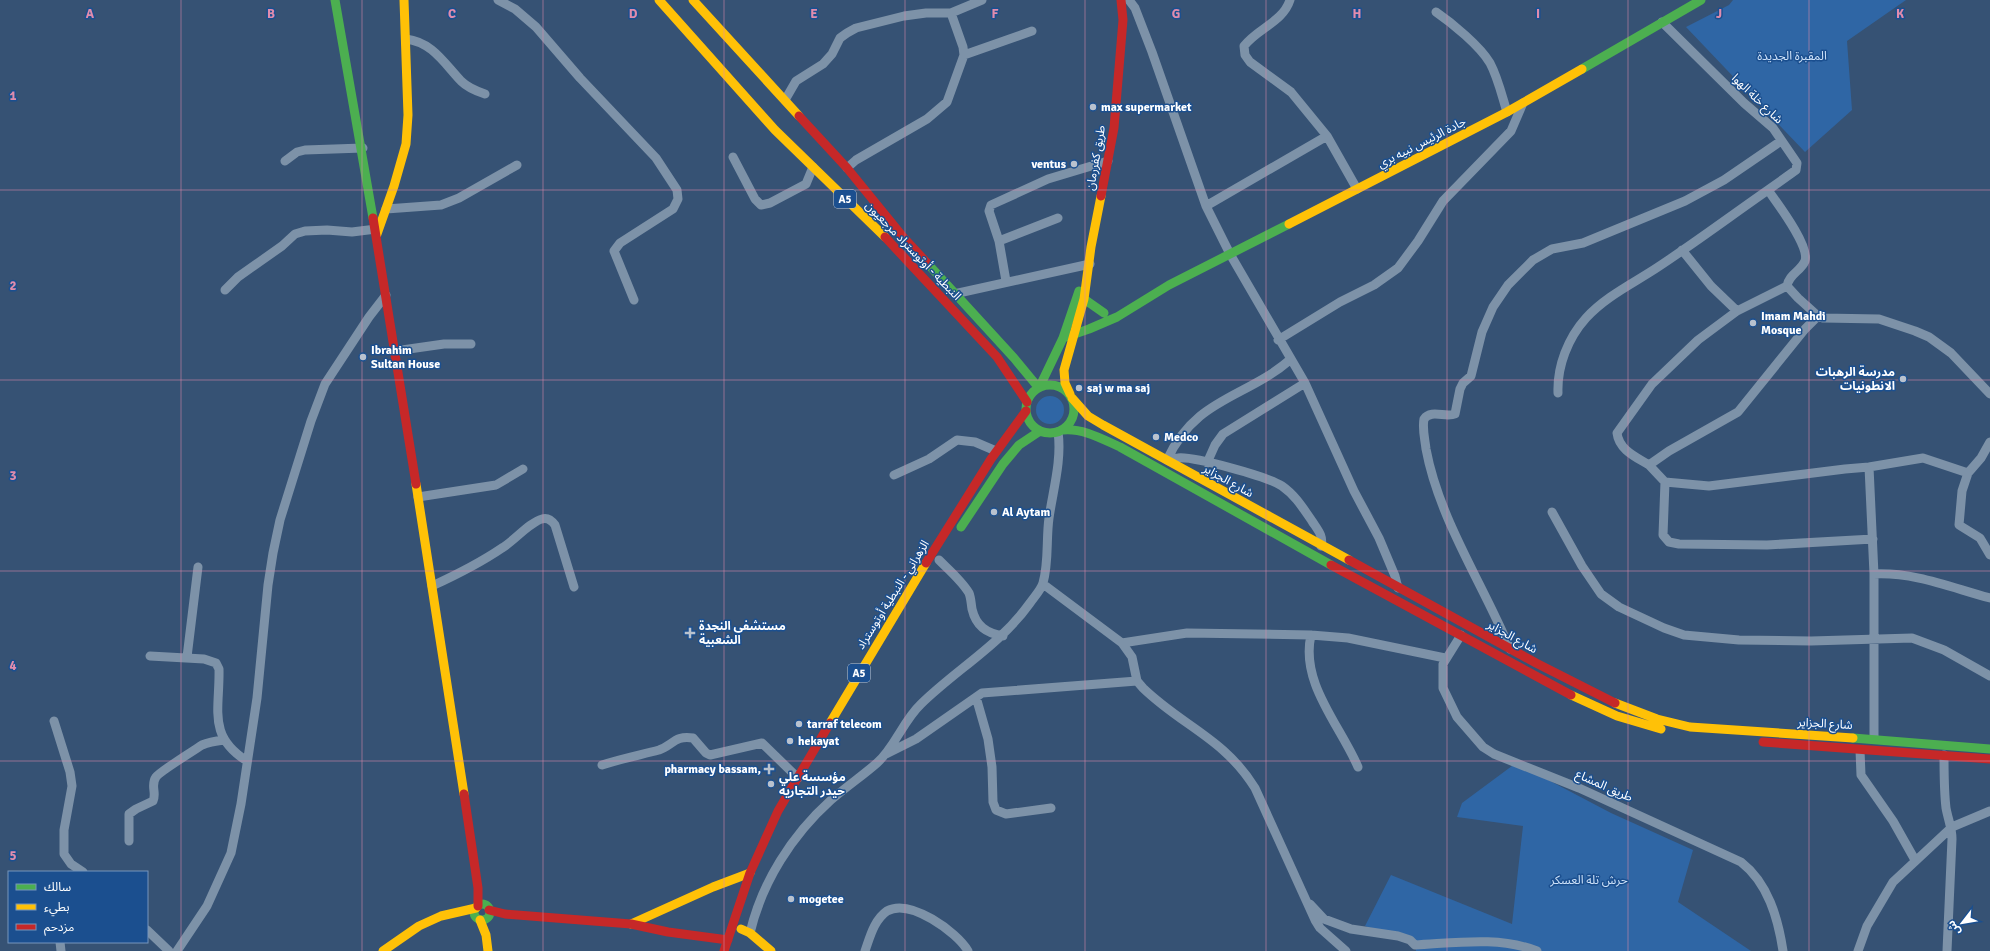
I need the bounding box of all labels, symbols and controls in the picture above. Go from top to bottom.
text: A [86,6,95,22]
text: B [267,6,275,22]
text: C [448,6,456,22]
text: D [629,6,638,22]
text: E [810,6,818,22]
text: F [992,6,999,22]
text: G [1172,6,1180,22]
text: H [1353,6,1361,22]
text: I [1536,6,1540,22]
text: J [1716,6,1722,22]
text: K [1896,6,1904,22]
park label: المقبرة الجديدة [1757,49,1827,64]
street label: شارع خلة الهوا [1727,71,1786,128]
text: 1 [9,88,17,104]
place label: max supermarket [1101,100,1192,115]
marker: max supermarket [1088,102,1098,112]
street label: جادة الرئيس نبيه بري [1375,114,1469,173]
street label: طريق كفررمان [1083,124,1109,192]
place label: ventus [1030,157,1067,172]
marker: ventus [1069,159,1079,169]
road number: A5 [834,190,856,208]
street label: النبطية - أوتوستراد مرجعيون [862,198,965,304]
text: 2 [9,278,17,294]
place label: Imam Mahdi Mosque [1761,309,1826,338]
marker: Imam Mahdi Mosque [1748,318,1758,328]
place label: Ibrahim Sultan House [371,343,440,372]
marker: Ibrahim Sultan House [358,352,368,362]
place label: مدرسة الرهبات الانطونيات [1816,365,1895,394]
marker: مدرسة الرهبات الانطونيات [1898,374,1908,384]
place label: saj w ma saj [1087,381,1150,396]
marker: saj w ma saj [1074,383,1084,393]
place label: Medco [1164,430,1198,445]
marker: Medco [1151,432,1161,442]
street label: شارع الجزاير [1199,461,1256,502]
text: 3 [9,468,17,484]
place label: Al Aytam [1002,505,1050,520]
marker: Al Aytam [989,507,999,517]
street label: الزهراني - النبطية أوتوستراد [853,537,934,653]
street label: شارع الجزاير [1483,617,1540,658]
place label: مستشفى النجدة الشعبية [699,619,786,648]
marker: مستشفى النجدة الشعبية [684,627,696,639]
text: 4 [9,658,17,674]
road number: A5 [848,664,870,682]
street label: شارع الجزاير [1796,715,1853,734]
place label: tarraf telecom [806,717,882,732]
marker: tarraf telecom [794,719,804,729]
place label: hekayat [798,734,840,749]
marker: hekayat [785,736,795,746]
place label: pharmacy bassam, [664,762,761,777]
marker: pharmacy bassam, [764,764,774,774]
street label: طريق المشاع [1573,767,1635,806]
place label: مؤسسة علي حيدر التجاريه [779,770,846,799]
marker: مؤسسة علي حيدر التجاريه [766,779,776,789]
text: 5 [9,848,17,864]
legend [8,871,148,943]
park label: حرش تلة العسكر [1549,873,1628,888]
text: سالك [44,880,71,895]
place label: mogetee [799,892,844,907]
marker: mogetee [786,894,796,904]
text: بطيء [44,900,70,917]
north arrow [1942,903,1982,943]
text: ش [1944,918,1963,938]
text: مزدحم [44,920,74,936]

